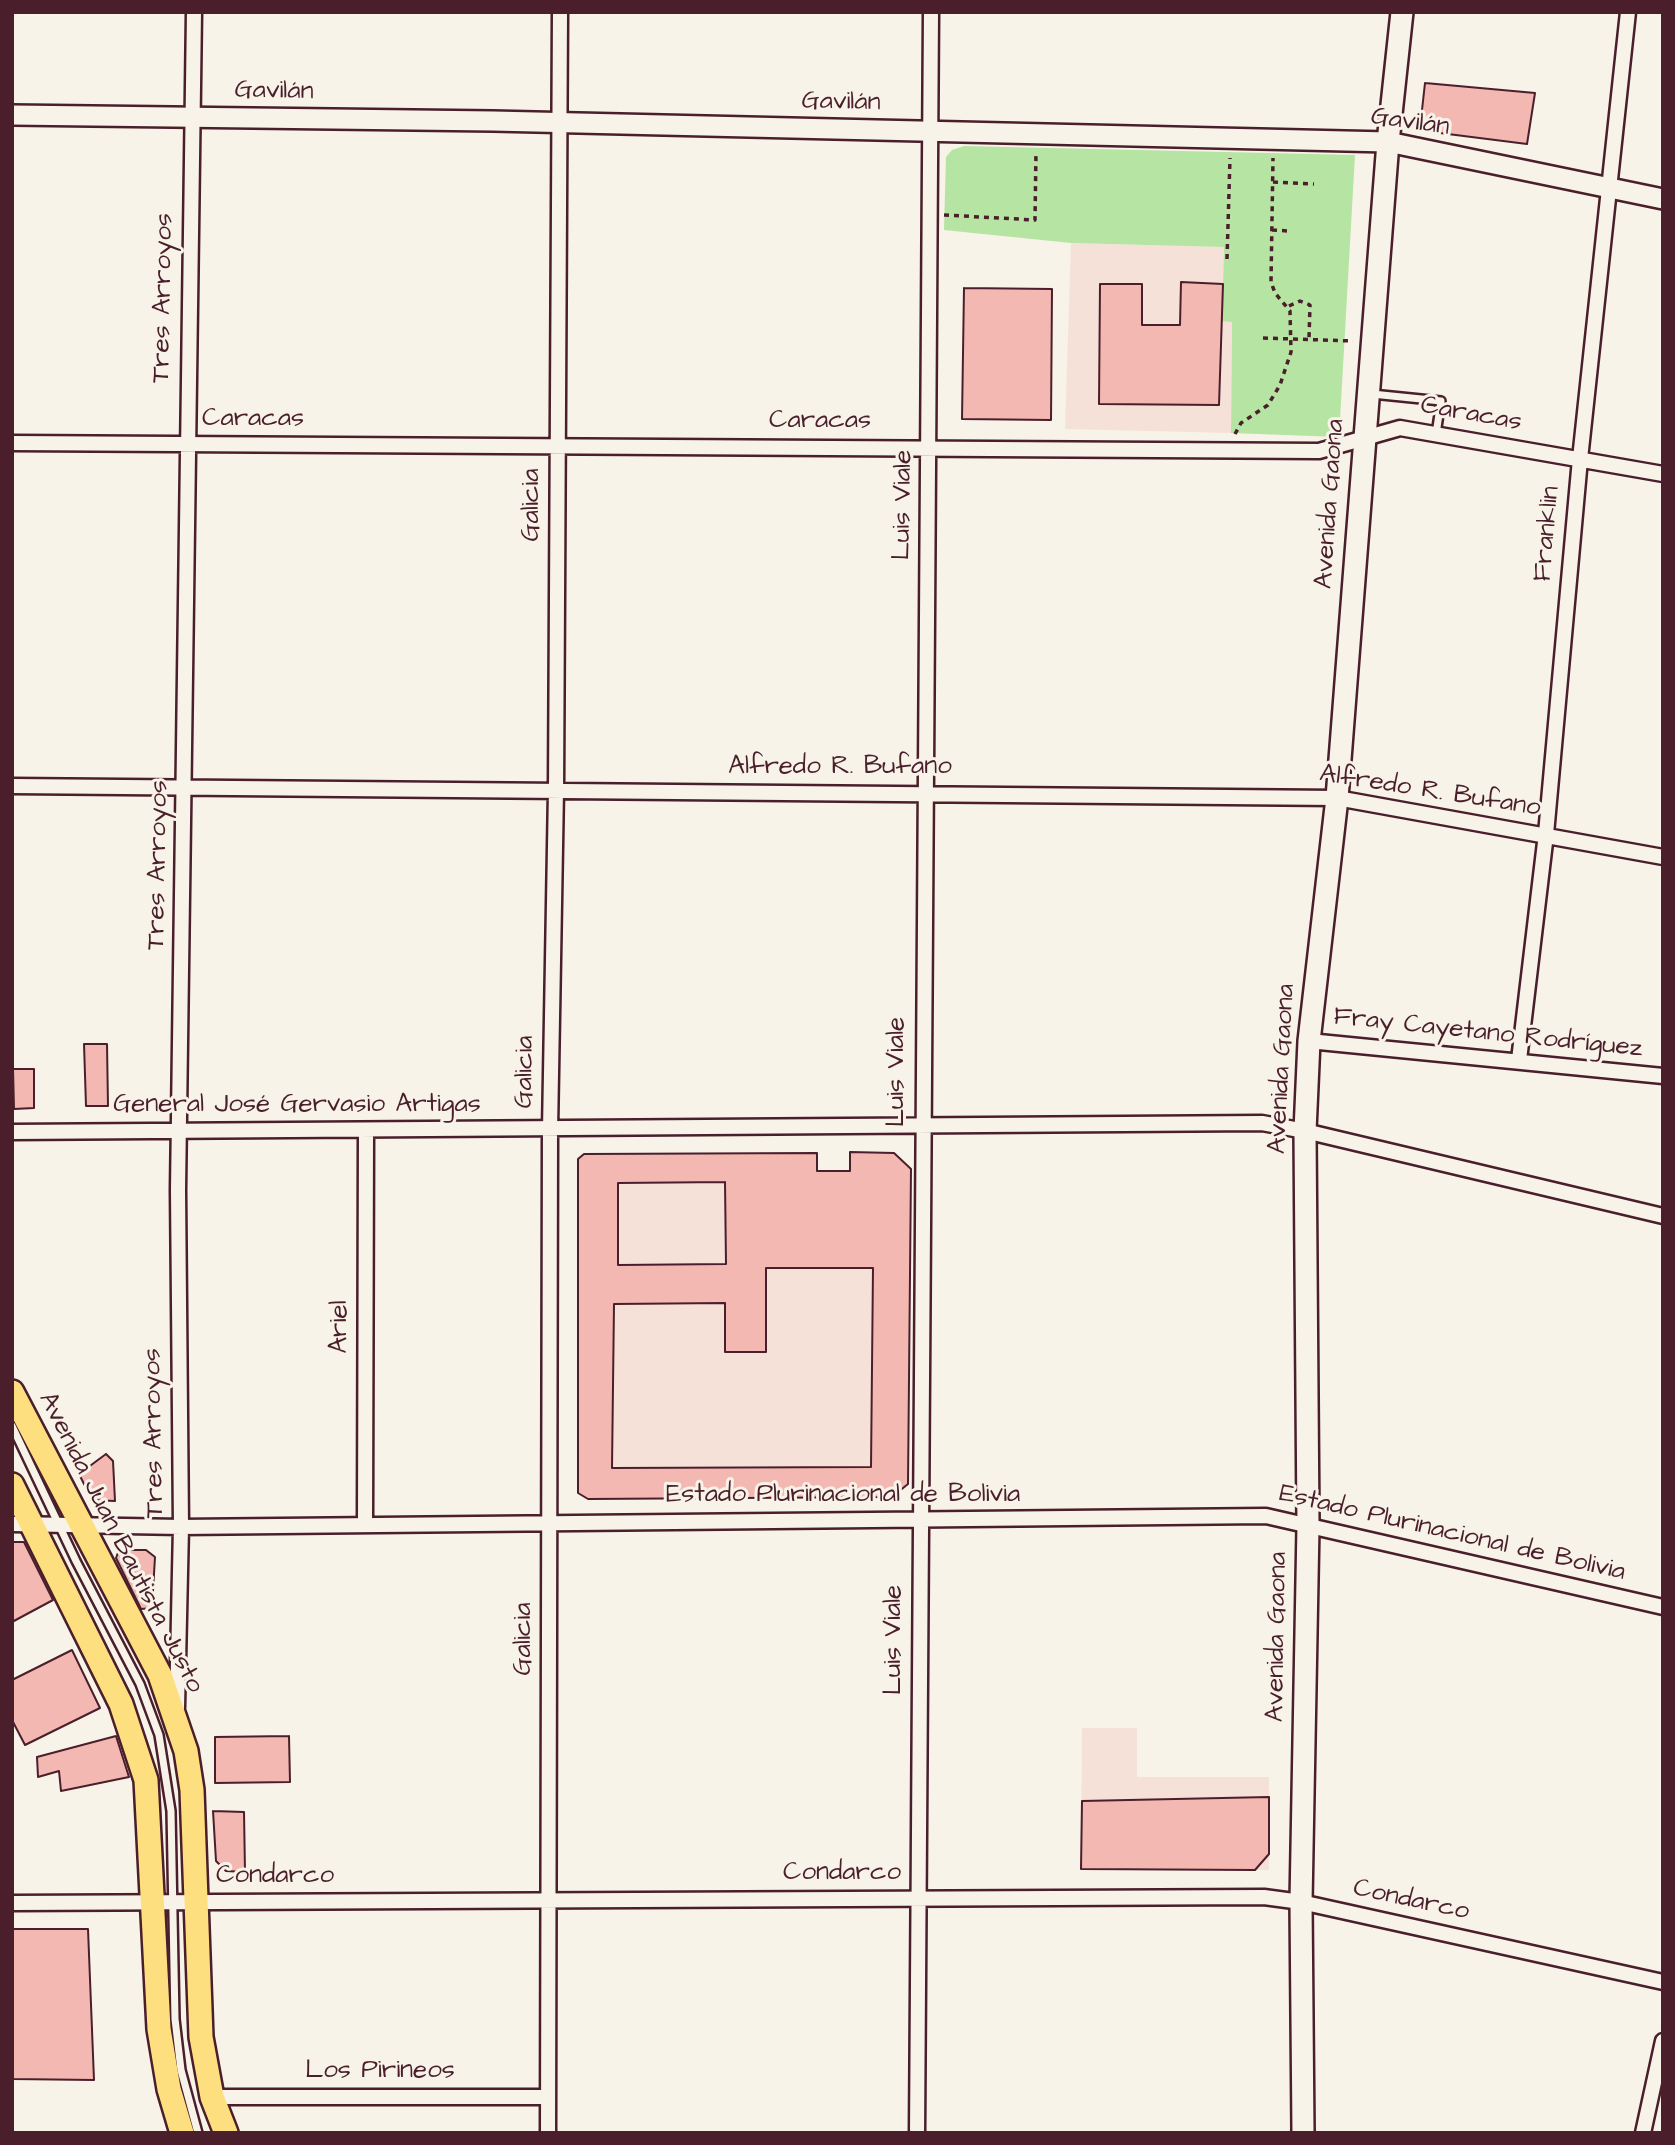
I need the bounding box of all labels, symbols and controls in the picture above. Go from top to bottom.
street label: Gavilán [234,76,314,108]
street label: Gavilán [801,87,881,119]
street label: Gavilán [1369,102,1451,144]
street label: Tres Arroyos [147,213,181,383]
street label: Caracas [1418,391,1524,439]
street label: Caracas [202,404,304,436]
street label: Caracas [769,406,871,438]
street label: Avenida Gaona [1310,418,1352,590]
street label: Luis Viale [887,450,921,560]
street label: Galicia [517,469,549,541]
street label: Franklin [1528,485,1568,583]
street label: Alfredo R. Bufano [728,752,952,784]
street label: Alfredo R. Bufano [1317,759,1543,825]
street label: Tres Arroyos [142,780,176,950]
street label: Avenida Gaona [1263,983,1303,1155]
street label: Fray Cayetano Rodríguez [1332,1002,1644,1066]
street label: Luis Viale [882,1017,914,1127]
street label: Galicia [510,1035,542,1109]
street label: General José Gervasio Artigas [113,1090,481,1122]
street label: Ariel [325,1300,357,1354]
street label: Tres Arroyos [138,1348,172,1518]
street label: Avenida Juan Bautista Justo [30,1387,210,1699]
street label: Estado Plurinacional de Bolivia [1276,1479,1628,1589]
street label: Estado Plurinacional de Bolivia [666,1480,1020,1512]
street label: Avenida Gaona [1261,1552,1295,1722]
street label: Luis Viale [879,1585,911,1695]
street label: Galicia [509,1603,541,1675]
street label: Condarco [783,1858,901,1890]
street label: Condarco [216,1861,334,1893]
street label: Condarco [1350,1873,1472,1929]
street label: Los Pirineos [305,2056,455,2088]

